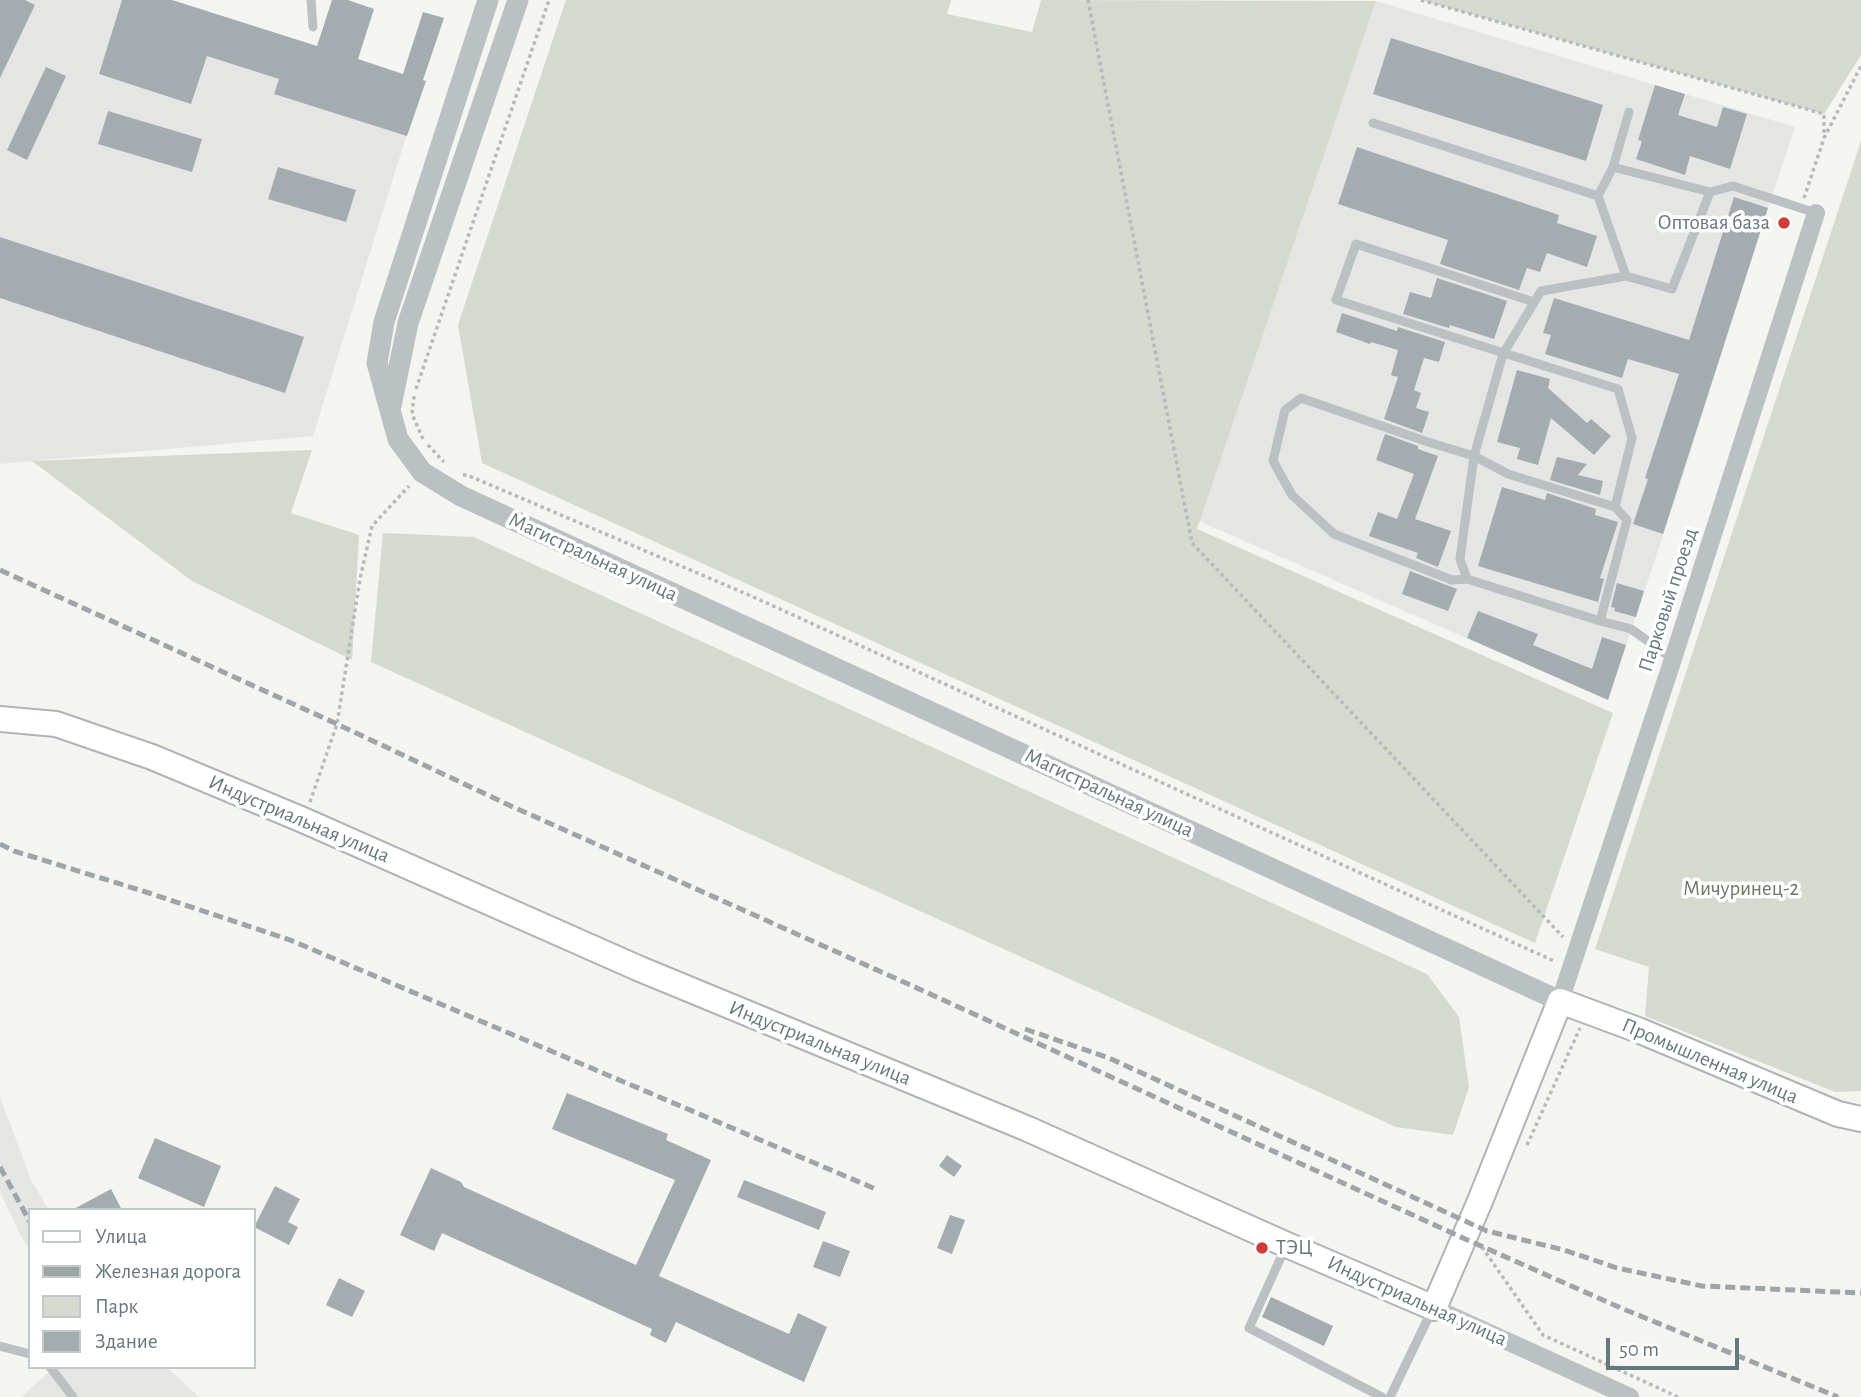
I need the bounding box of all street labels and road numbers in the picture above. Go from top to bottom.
street label: Магистральная улица [505,507,681,607]
street label: Парковый проезд [1633,525,1703,675]
street label: Магистральная улица [1021,743,1197,843]
street label: Индустриальная улица [205,769,393,869]
street label: Индустриальная улица [725,995,915,1091]
street label: Промышленная улица [1618,1012,1802,1110]
street label: Индустриальная улица [1323,1250,1511,1352]

